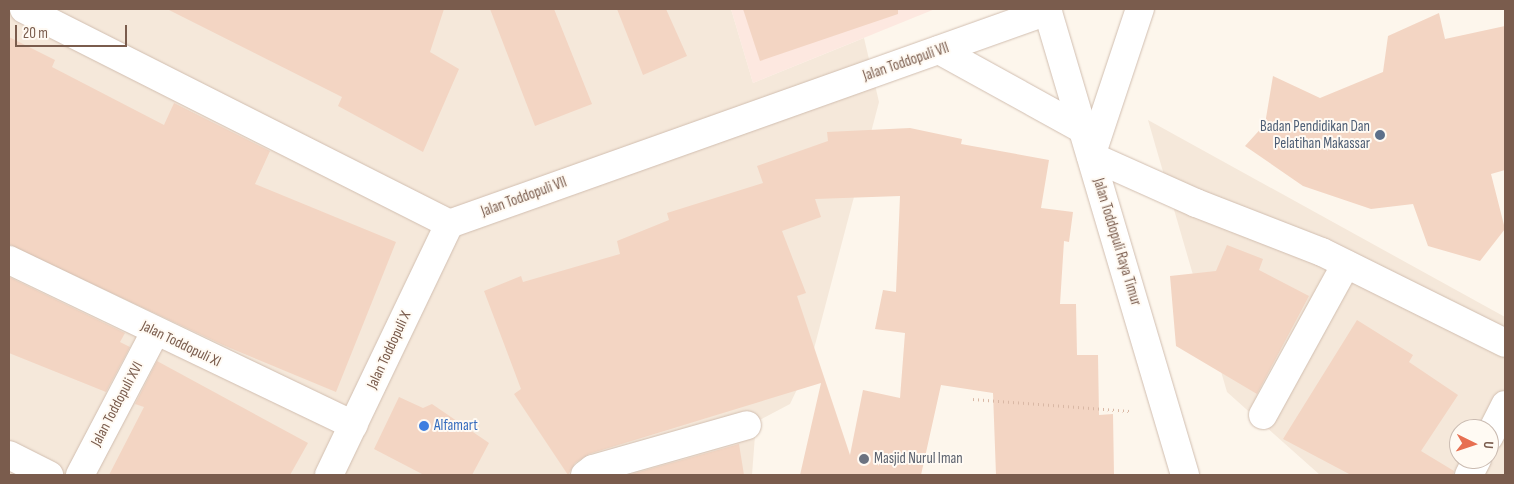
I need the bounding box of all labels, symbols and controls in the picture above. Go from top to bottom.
scale bar [18,15,130,47]
text: 20 m [23,24,48,43]
street label: Jalan Toddopuli VII [861,39,951,85]
place label: Badan Pendidikan Dan Pelatihan Makassar [1260,117,1370,152]
marker: Badan Pendidikan Dan Pelatihan Makassar [1374,129,1386,141]
street label: Jalan Toddopuli VII [479,173,569,221]
street label: Jalan Toddopuli Raya Timur [1089,176,1145,308]
street label: Jalan Toddopuli X [363,308,415,392]
street label: Jalan Toddopuli XI [138,317,224,371]
street label: Jalan Toddopuli XVI [87,359,147,449]
place label: Alfamart [434,417,478,435]
north arrow [1449,419,1499,469]
marker: Alfamart [418,420,430,432]
text: U [1480,441,1497,449]
place label: Masjid Nurul Iman [874,450,963,468]
marker: Masjid Nurul Iman [858,453,870,465]

